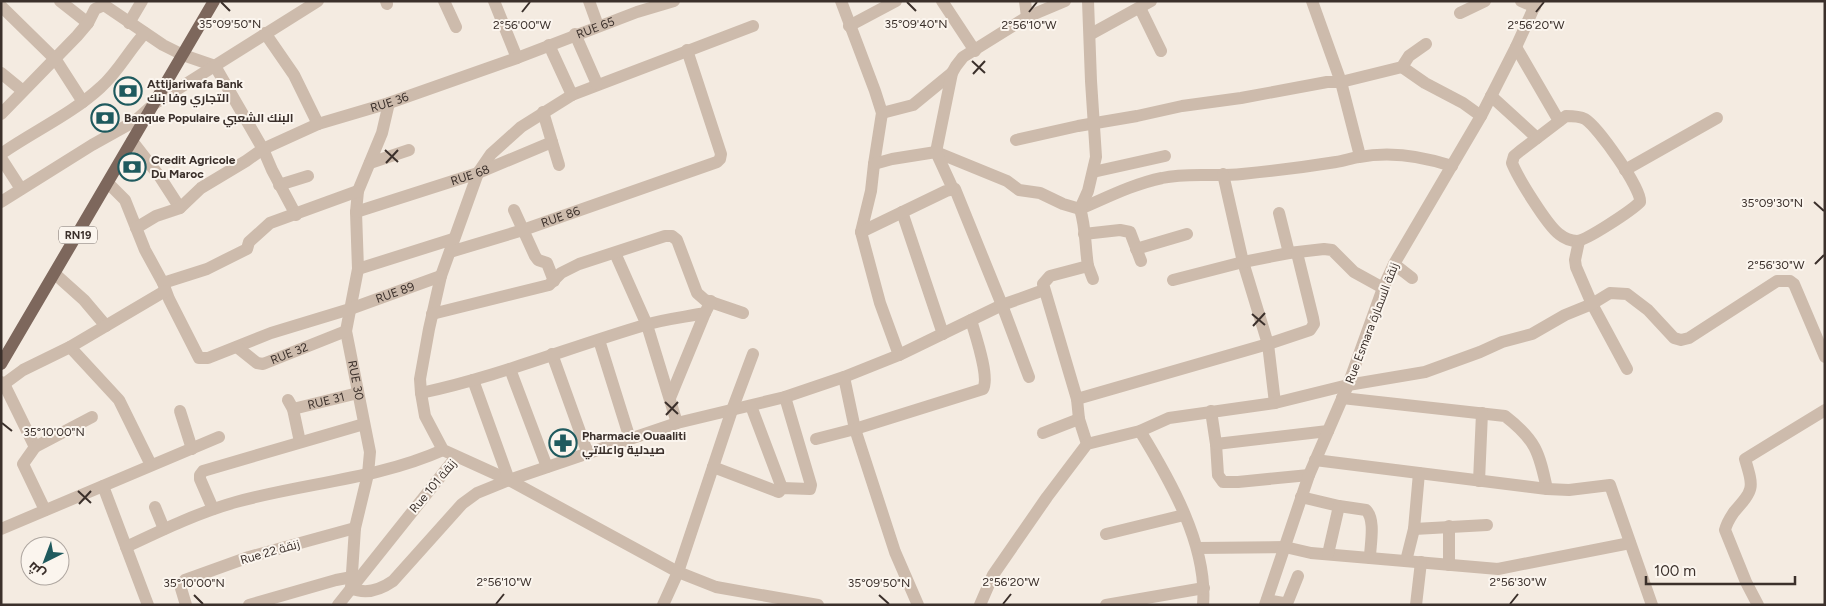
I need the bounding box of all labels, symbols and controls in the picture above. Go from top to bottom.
street label: RUE 65 [574,14,617,42]
text: 35°09'50"N [199,17,261,31]
text: 35°09'40"N [884,17,948,31]
text: 2°56'00"W [493,18,551,32]
text: 2°56'10"W [1001,18,1057,32]
text: 2°56'20"W [1508,18,1565,32]
bank icon: Attijariwafa Bank التجاري وفا بنك [113,76,143,106]
place label: Attijariwafa Bank التجاري وفا بنك [147,77,244,108]
street label: RUE 36 [369,90,411,115]
bank icon: Banque Populaire البنك الشعبي [90,103,120,133]
place label: Banque Populaire البنك الشعبي [124,111,293,128]
bank icon: Credit Agricole Du Maroc [117,152,147,182]
place label: Credit Agricole Du Maroc [151,153,236,181]
street label: RUE 68 [449,162,492,188]
text: 35°09'30"N [1741,196,1803,210]
street label: RUE 86 [539,204,582,230]
road number: RN19 [59,226,97,244]
text: 2°56'30"W [1748,258,1805,272]
street label: Rue Esmara زنقة السمارة [1342,261,1402,385]
street label: RUE 89 [374,279,417,306]
street label: RUE 32 [268,340,310,367]
street label: RUE 30 [345,359,367,402]
street label: RUE 31 [306,390,346,412]
text: 35°10'00"N [23,425,85,439]
pharmacy icon: Pharmacie Ouaaliti صيدلية واعلاتي [548,428,578,458]
place label: Pharmacie Ouaaliti صيدلية واعلاتي [582,429,686,460]
street label: Rue 101 زنقة [407,457,459,515]
north arrow [20,536,70,586]
street label: Rue 22 زنقة [239,537,301,567]
scale bar [1646,554,1795,586]
text: ش [24,558,49,583]
text: 100 m [1654,562,1696,580]
text: 2°56'10"W [476,575,532,589]
text: 2°56'20"W [983,575,1040,589]
text: 2°56'30"W [1490,575,1547,589]
text: 35°10'00"N [163,576,225,590]
text: 35°09'50"N [848,576,910,590]

